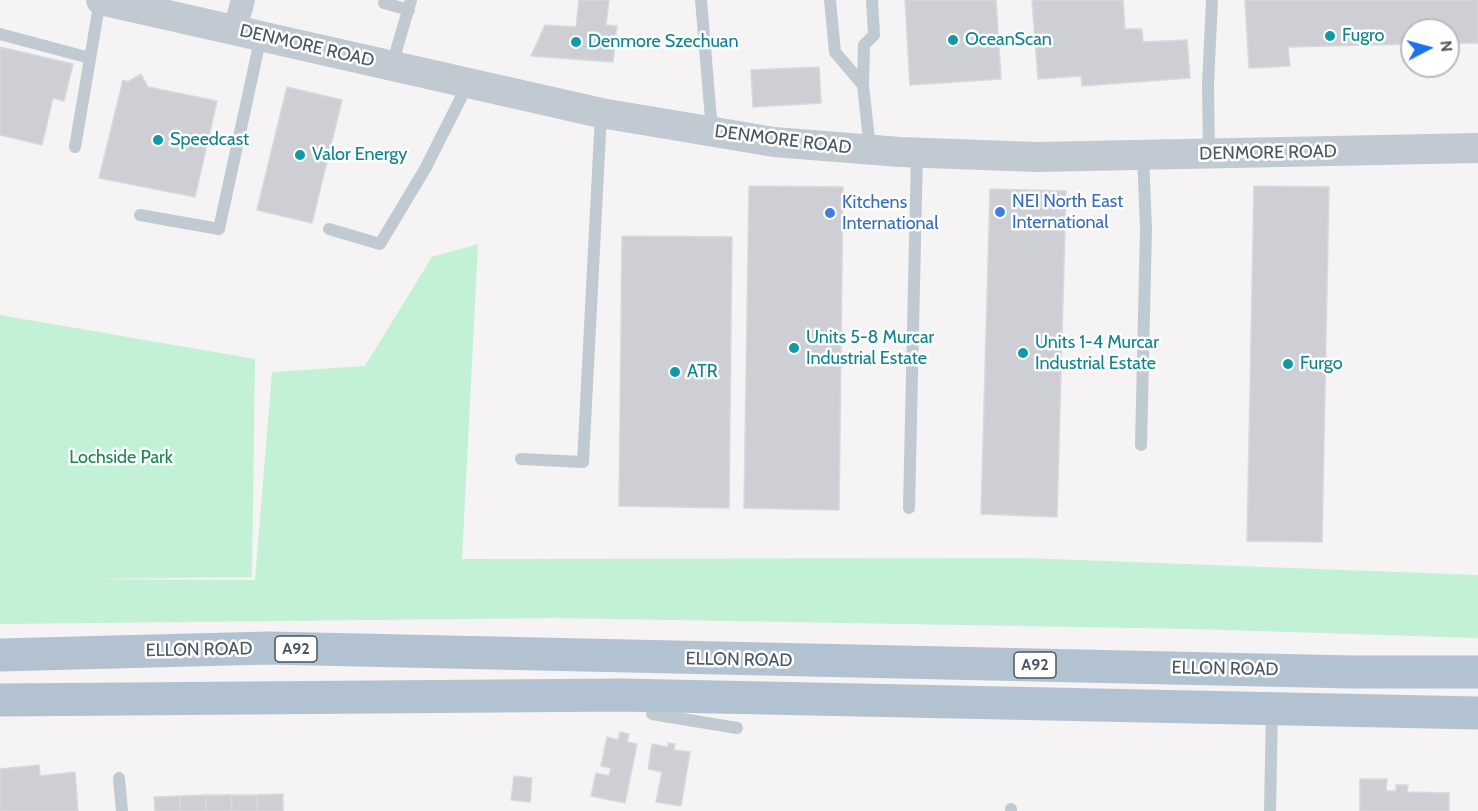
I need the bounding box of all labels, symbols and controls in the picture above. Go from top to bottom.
north arrow [1400,18,1460,78]
street label: DENMORE ROAD [238,20,376,72]
place label: Fugro [1342,25,1384,47]
place label: OceanScan [965,29,1052,51]
marker: Fugro [1323,29,1337,43]
place label: Denmore Szechuan [588,31,739,53]
marker: OceanScan [946,33,960,47]
marker: Denmore Szechuan [569,35,583,49]
text: N [1436,40,1456,53]
street label: DENMORE ROAD [713,121,853,159]
place label: Speedcast [170,129,249,151]
marker: Speedcast [151,133,165,147]
street label: DENMORE ROAD [1199,141,1337,165]
place label: Valor Energy [312,144,407,166]
marker: Valor Energy [293,148,307,162]
place label: NEI North East International [1012,191,1123,234]
place label: Kitchens International [842,192,938,234]
marker: NEI North East International [993,205,1007,219]
marker: Kitchens International [823,206,837,220]
place label: Units 5-8 Murcar Industrial Estate [806,327,934,370]
place label: Units 1-4 Murcar Industrial Estate [1035,332,1159,374]
marker: Units 5-8 Murcar Industrial Estate [787,341,801,355]
marker: Units 1-4 Murcar Industrial Estate [1016,346,1030,360]
place label: Furgo [1300,353,1343,375]
marker: Furgo [1281,357,1295,371]
place label: ATR [687,361,718,383]
marker: ATR [668,365,682,379]
park label: Lochside Park [69,447,173,469]
road number: A92 [275,636,317,662]
street label: ELLON ROAD [145,638,253,662]
street label: ELLON ROAD [685,648,793,672]
road number: A92 [1014,652,1056,678]
street label: ELLON ROAD [1171,657,1279,681]

